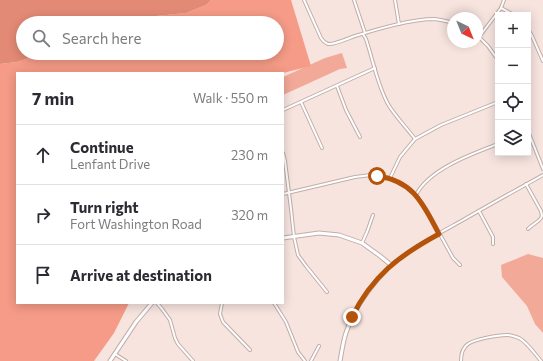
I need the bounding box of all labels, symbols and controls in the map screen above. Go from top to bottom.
north arrow [447,12,483,48]
map controls [495,12,531,156]
button: + [495,12,531,48]
search box [16,16,284,60]
icon: search [30,27,52,49]
text: Search here [62,29,141,47]
button: − [495,48,531,84]
button: locate [495,84,531,120]
text: 7 min [32,88,74,109]
text: Walk · 550 m [193,90,268,106]
button: layers [495,120,531,156]
text: Continue [70,138,134,156]
icon: ahead [32,144,54,166]
text: 230 m [231,147,268,163]
text: Lenfant Drive [70,156,150,172]
route start [368,167,386,185]
text: Turn right [70,198,139,216]
icon: right [32,204,54,226]
text: 320 m [231,207,268,223]
text: Fort Washington Road [70,216,202,232]
icon: arrive [32,264,54,286]
text: Arrive at destination [70,266,212,284]
route end [343,308,361,326]

